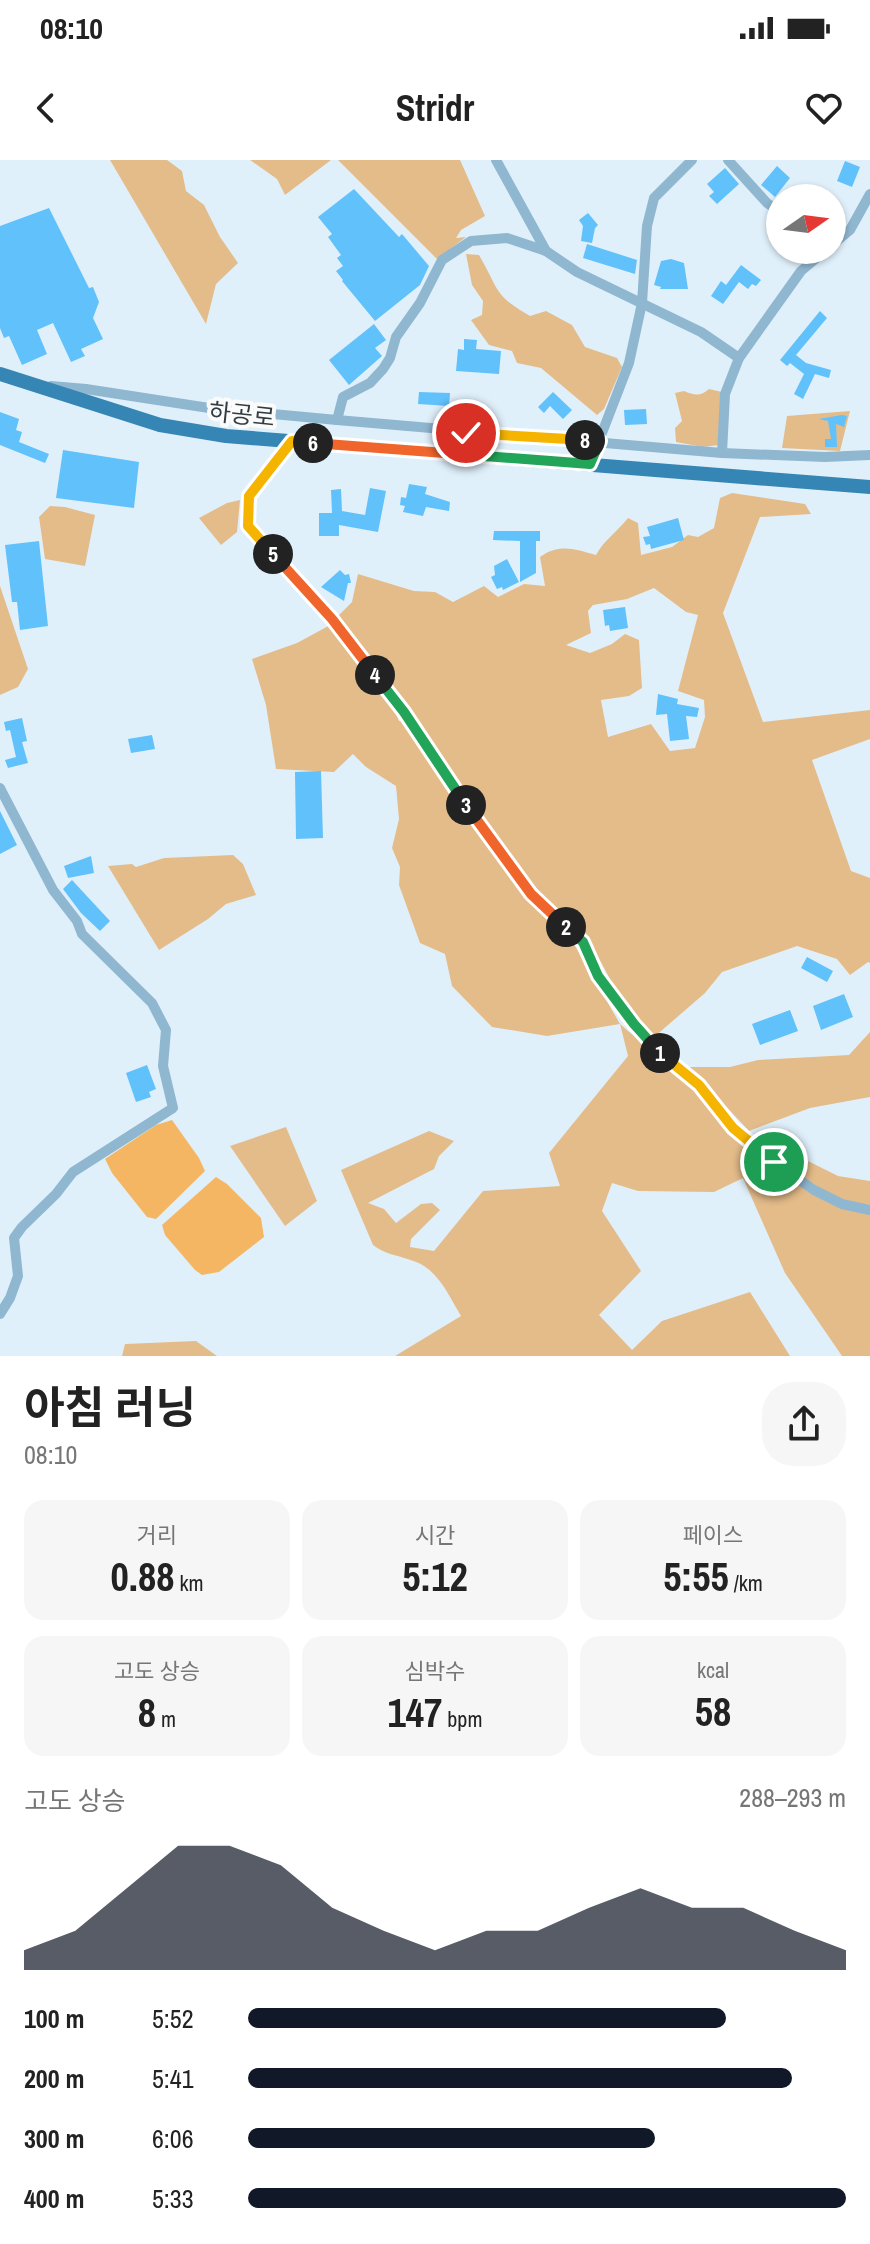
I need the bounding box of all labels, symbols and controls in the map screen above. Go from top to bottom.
text: 08:10 [40,8,103,48]
text: Stridr [396,84,474,132]
icon: back [24,86,68,130]
icon: heart [802,86,846,130]
north arrow [766,184,846,264]
map controls [766,184,846,264]
street label: 하공로 [207,395,277,433]
pin [432,399,500,467]
icon: check [444,411,488,455]
pin: 8 [565,420,605,460]
pin: 6 [293,423,333,463]
text: 8 [580,425,590,455]
text: 6 [308,428,318,458]
pin: 5 [253,534,293,574]
text: 5 [268,539,278,569]
pin: 4 [355,655,395,695]
text: 4 [370,660,380,690]
pin: 3 [446,785,486,825]
text: 3 [461,790,471,820]
pin: 2 [546,907,586,947]
text: 2 [561,912,571,942]
pin: 1 [640,1033,680,1073]
text: 1 [655,1038,665,1068]
pin [740,1128,808,1196]
icon: arrive [752,1140,796,1184]
text: 아침 러닝 [24,1377,196,1437]
button: share [762,1382,846,1466]
text: 08:10 [24,1437,77,1472]
text: 거리 [137,1520,177,1550]
text: 시간 [415,1520,455,1550]
text: 페이스 [683,1520,743,1550]
text: 0.88 [111,1550,174,1603]
text: 5:12 [402,1550,468,1603]
text: 5:55 [663,1550,729,1603]
text: km [174,1568,203,1598]
text: /km [729,1568,763,1598]
text: kcal [697,1655,729,1685]
text: 고도 상승 [114,1656,200,1686]
text: 심박수 [405,1656,465,1686]
text: 58 [695,1685,731,1738]
text: 8 [138,1686,156,1739]
text: 147 [388,1686,442,1739]
text: m [156,1704,176,1734]
text: bpm [442,1704,482,1734]
text: 288–293 m [739,1780,846,1815]
text: 고도 상승 [24,1783,126,1818]
text: 100 m [24,2001,84,2036]
text: 5:52 [152,2001,194,2036]
text: 200 m [24,2061,84,2096]
text: 5:41 [152,2061,194,2096]
text: 300 m [24,2121,84,2156]
text: 6:06 [152,2121,194,2156]
text: 400 m [24,2181,84,2216]
text: 5:33 [152,2181,194,2216]

